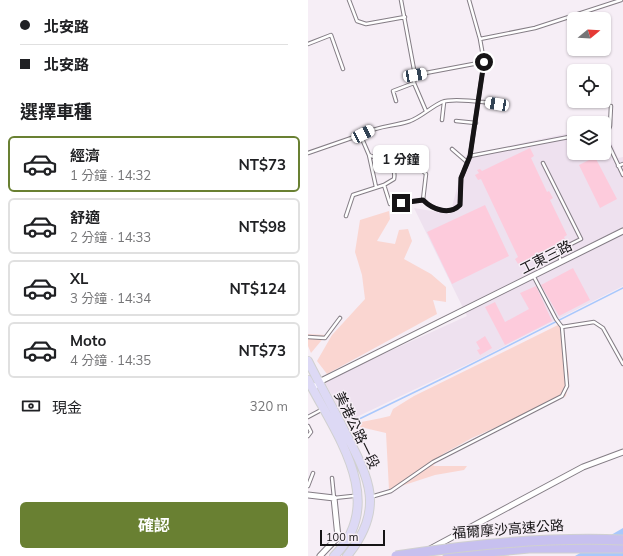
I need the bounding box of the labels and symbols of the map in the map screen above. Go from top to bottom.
north arrow [567,12,611,56]
route start [475,53,493,71]
car [402,67,428,83]
car [484,96,510,112]
car [350,123,376,145]
callout: 1 分鐘 [373,145,429,173]
route end [392,194,410,212]
street label: 工東三路 [517,236,575,278]
street label: 美港公路一段 [330,388,384,472]
street label: 福爾摩沙高速公路 [452,516,564,542]
scale bar [320,528,385,547]

